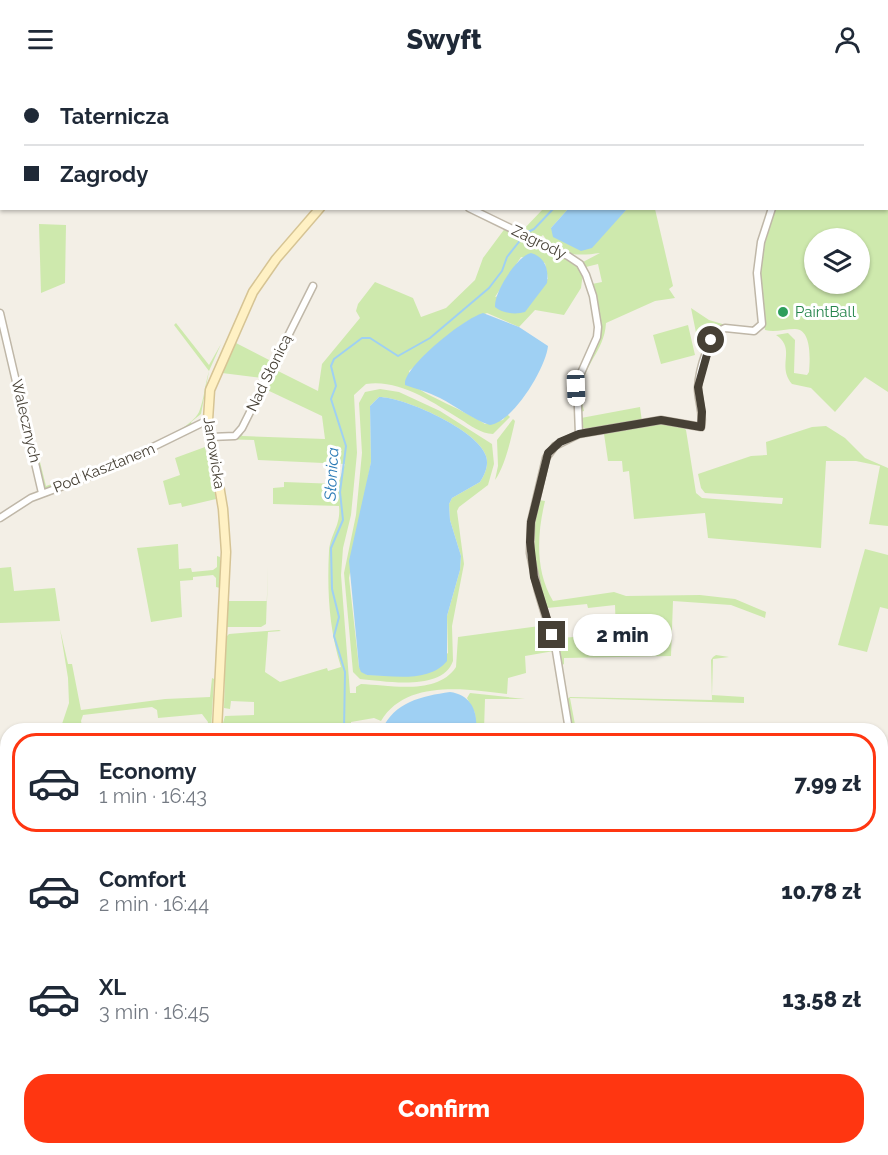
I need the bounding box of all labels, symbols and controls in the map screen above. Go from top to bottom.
icon: menu [24,23,57,56]
icon: person [831,23,864,56]
text: Swyft [406,24,482,55]
text: Taternicza [60,103,169,129]
text: Zagrody [60,161,148,187]
street label: Zagrody [509,221,569,263]
map controls [804,228,870,294]
button: layers [804,228,870,294]
place label: PaintBall [795,303,857,321]
marker: PaintBall [776,305,790,319]
route start [697,326,724,353]
street label: Nad Słonicą [243,331,295,415]
car [566,370,586,406]
street label: Walecznych [8,378,44,464]
street label: Janowicka [199,416,229,490]
street label: Pod Kasztanem [50,439,158,497]
water label: Słonica [321,446,342,502]
callout: 2 min [573,614,672,656]
route end [538,621,565,648]
text: 2 min [596,623,649,647]
icon: car [27,756,81,810]
text: Economy [99,758,197,784]
text: 7.99 zł [794,770,861,796]
text: 1 min · 16:43 [99,784,207,808]
icon: car [27,864,81,918]
text: Comfort [99,866,186,892]
text: 10.78 zł [781,878,861,904]
text: 2 min · 16:44 [99,892,209,916]
icon: car [27,972,81,1026]
text: XL [99,974,126,1000]
text: 13.58 zł [782,986,861,1012]
text: 3 min · 16:45 [99,1000,209,1024]
button: Confirm [24,1074,864,1143]

